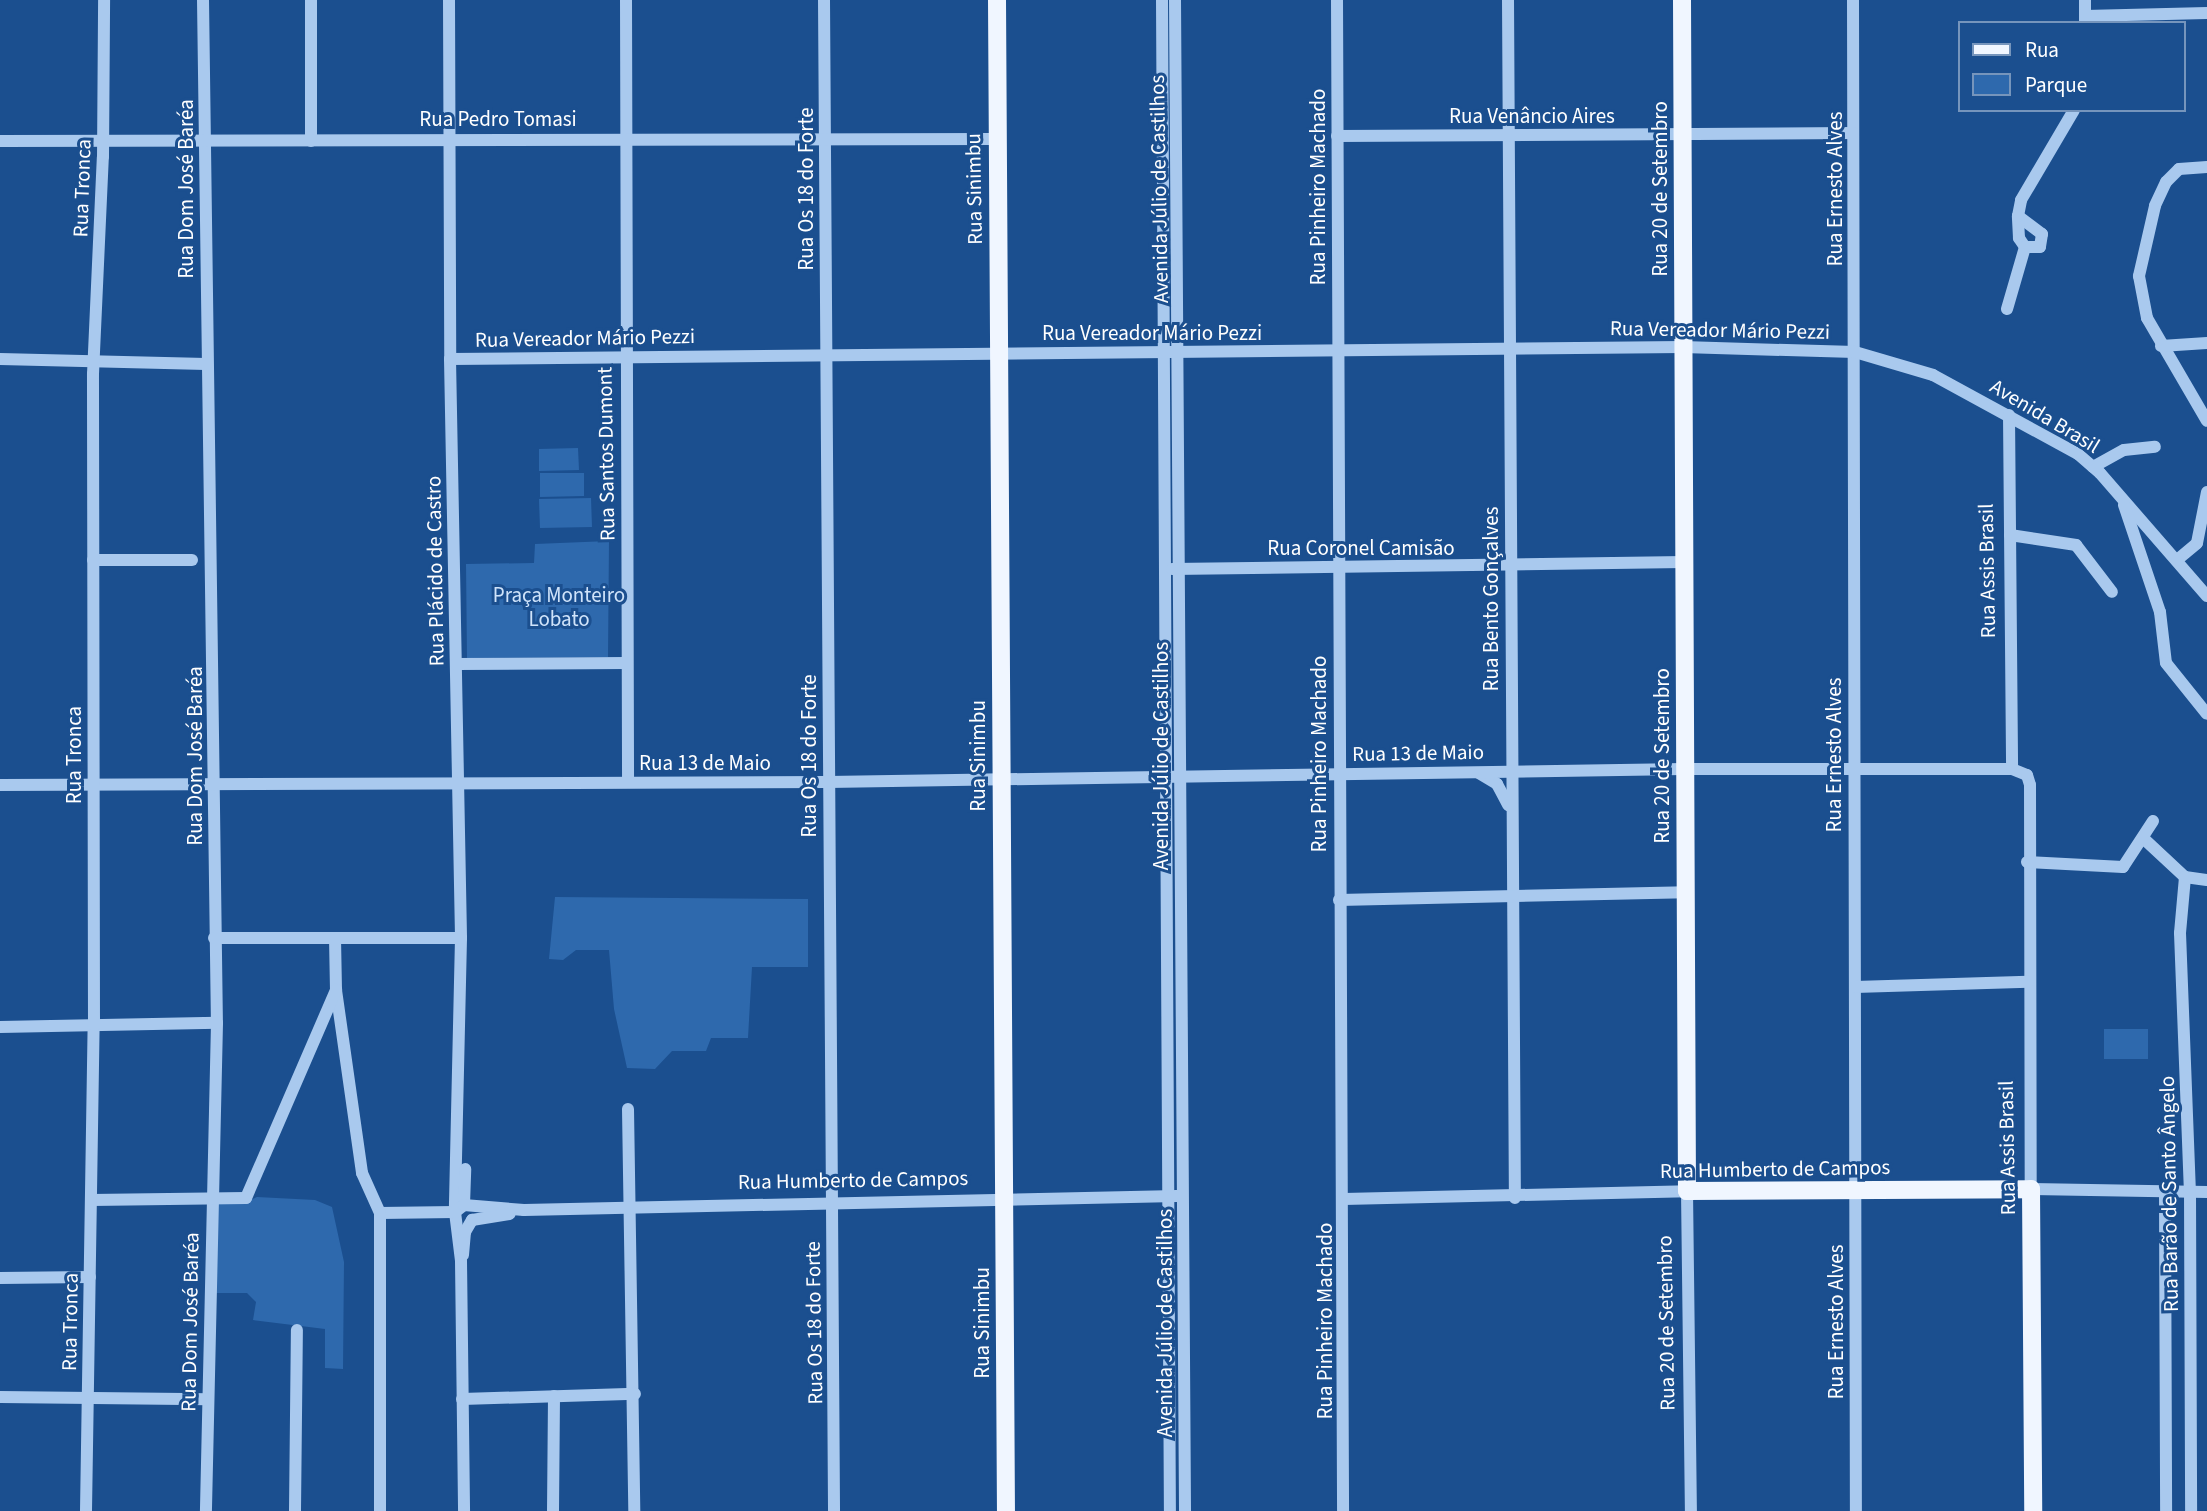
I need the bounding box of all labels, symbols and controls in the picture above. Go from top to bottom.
legend [1958,21,2186,112]
text: Rua [2025,35,2059,65]
text: Parque [2025,70,2087,100]
street label: Avenida Júlio de Castilhos [1144,75,1174,303]
street label: Rua Pinheiro Machado [1305,89,1331,285]
street label: Rua Dom José Baréa [173,99,199,279]
street label: Rua 20 de Setembro [1647,101,1673,277]
street label: Rua Venâncio Aires [1449,103,1615,129]
street label: Rua Pedro Tomasi [419,106,577,132]
street label: Rua Os 18 do Forte [793,107,819,271]
street label: Rua Ernesto Alves [1822,112,1848,266]
street label: Rua Sinimbu [960,133,988,245]
street label: Rua Tronca [68,138,96,238]
street label: Rua Vereador Mário Pezzi [1610,315,1830,345]
street label: Rua Vereador Mário Pezzi [1042,320,1262,346]
street label: Rua Vereador Mário Pezzi [475,323,695,353]
street label: Rua Santos Dumont [592,367,620,541]
street label: Avenida Brasil [1986,373,2104,459]
street label: Rua Plácido de Castro [421,475,449,667]
street label: Rua Assis Brasil [1973,503,2001,639]
street label: Rua Bento Gonçalves [1478,507,1504,691]
street label: Rua Coronel Camisão [1267,535,1455,561]
park label: Praça Monteiro Lobato [493,582,625,632]
street label: Avenida Júlio de Castilhos [1148,642,1174,870]
street label: Rua Pinheiro Machado [1306,656,1332,852]
street label: Rua Dom José Baréa [182,666,208,846]
street label: Rua 20 de Setembro [1649,668,1675,844]
street label: Rua Os 18 do Forte [796,674,822,838]
street label: Rua Ernesto Alves [1821,678,1847,832]
street label: Rua Sinimbu [965,700,991,812]
street label: Rua Tronca [61,706,87,804]
street label: Rua 13 de Maio [1352,739,1484,767]
street label: Rua 13 de Maio [639,750,771,776]
street label: Rua Barão de Santo Ângelo [2154,1076,2184,1312]
street label: Rua Assis Brasil [1993,1080,2021,1216]
street label: Rua Humberto de Campos [1660,1154,1890,1184]
street label: Rua Humberto de Campos [738,1165,968,1195]
street label: Avenida Júlio de Castilhos [1152,1209,1178,1437]
street label: Rua Pinheiro Machado [1312,1223,1338,1419]
street label: Rua Dom José Baréa [176,1232,204,1412]
street label: Rua 20 de Setembro [1652,1235,1680,1411]
street label: Rua Os 18 do Forte [800,1241,828,1405]
street label: Rua Ernesto Alves [1823,1245,1849,1399]
street label: Rua Sinimbu [969,1267,995,1379]
street label: Rua Tronca [57,1273,83,1371]

